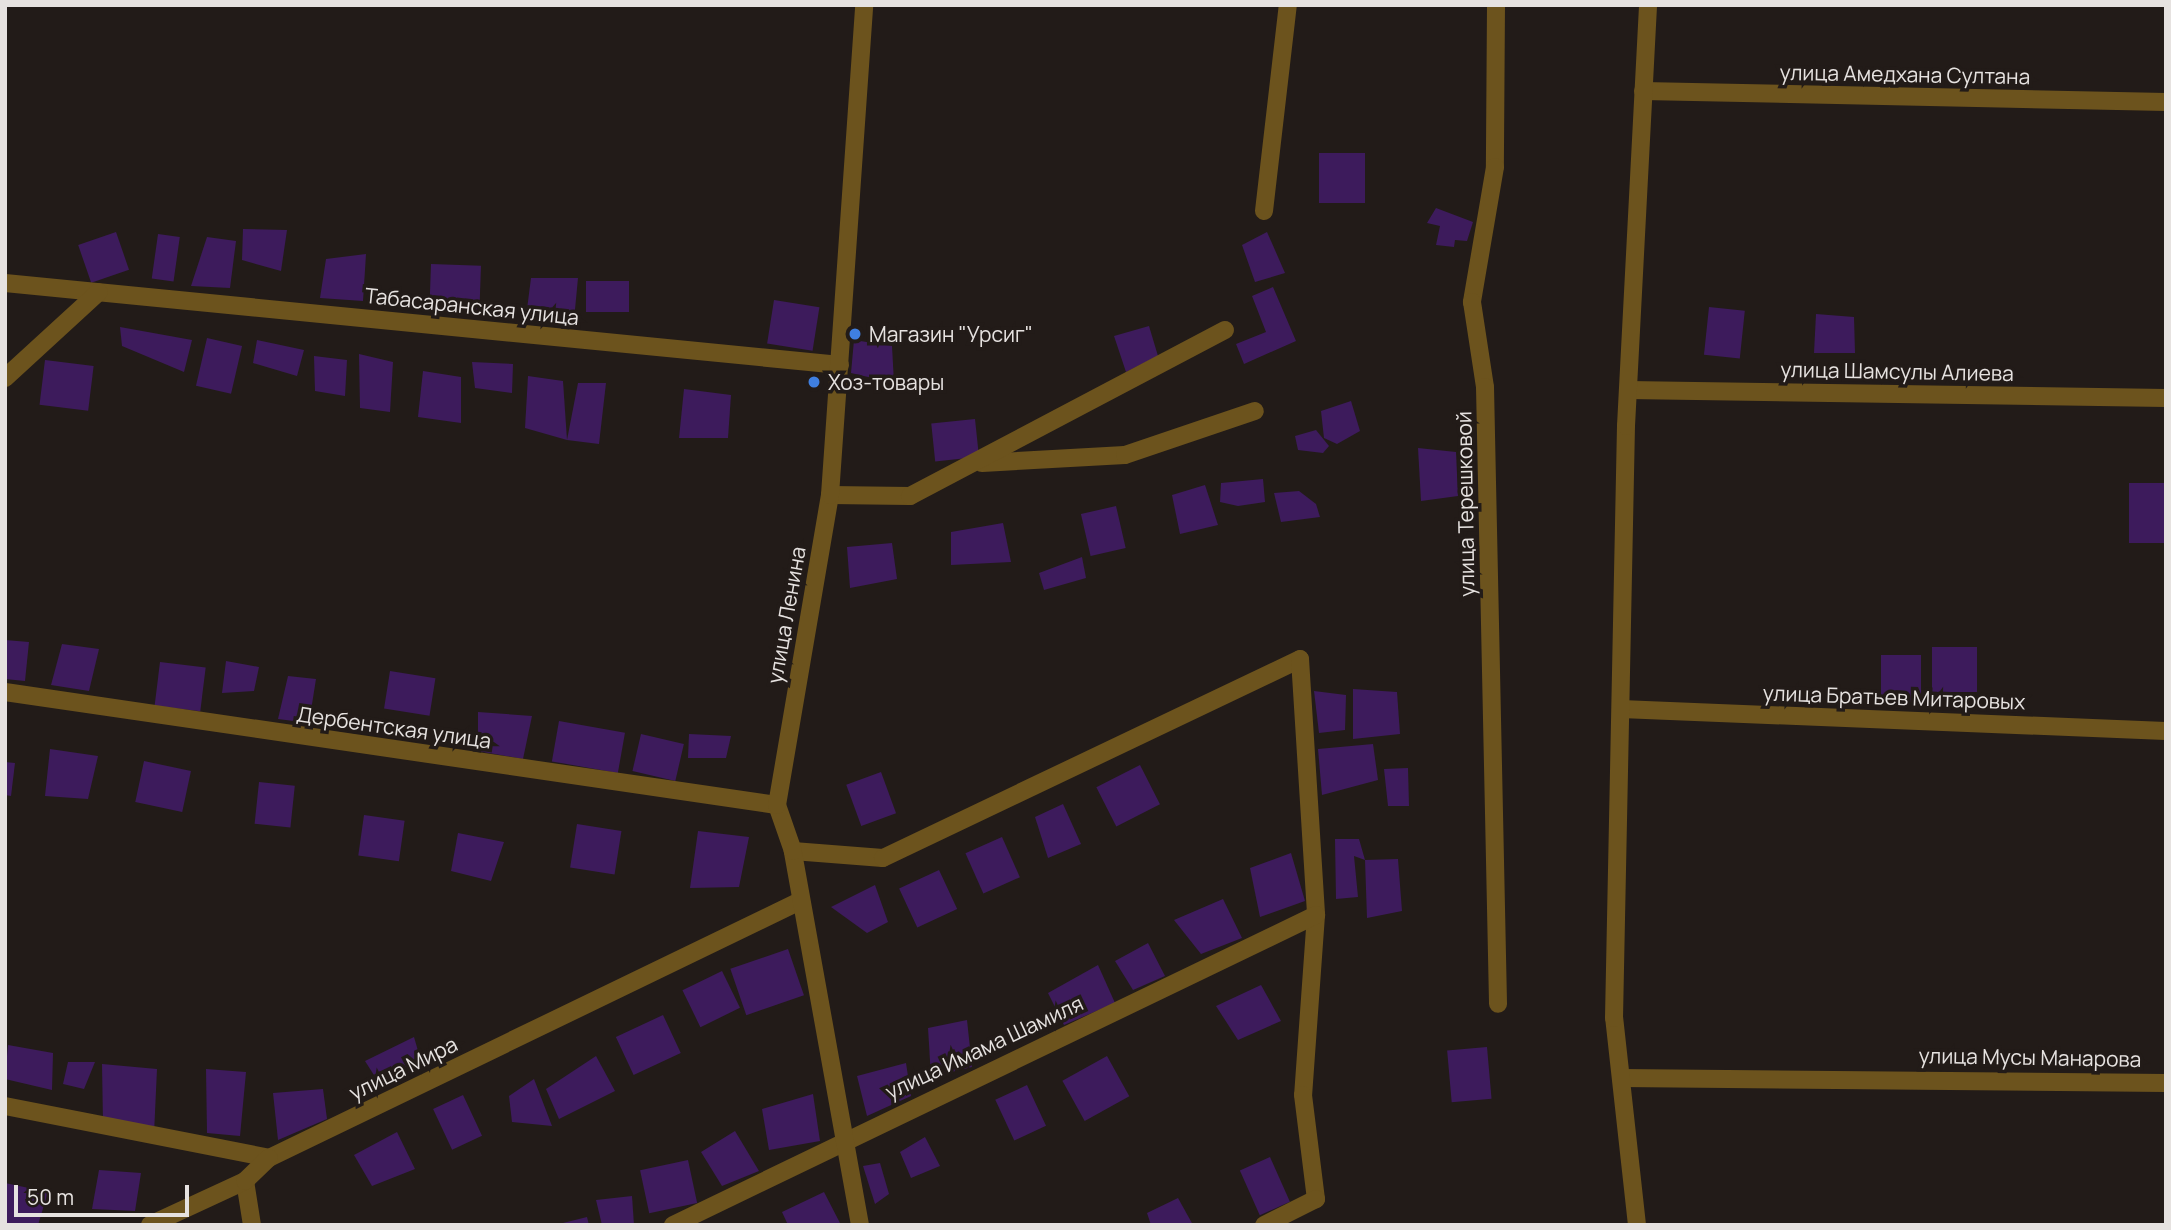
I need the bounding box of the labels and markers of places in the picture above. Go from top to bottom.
place label: Магазин "Урсиг" [869,321,1033,347]
marker: Магазин "Урсиг" [847,326,863,342]
place label: Хоз-товары [828,369,944,395]
marker: Хоз-товары [806,374,822,390]

